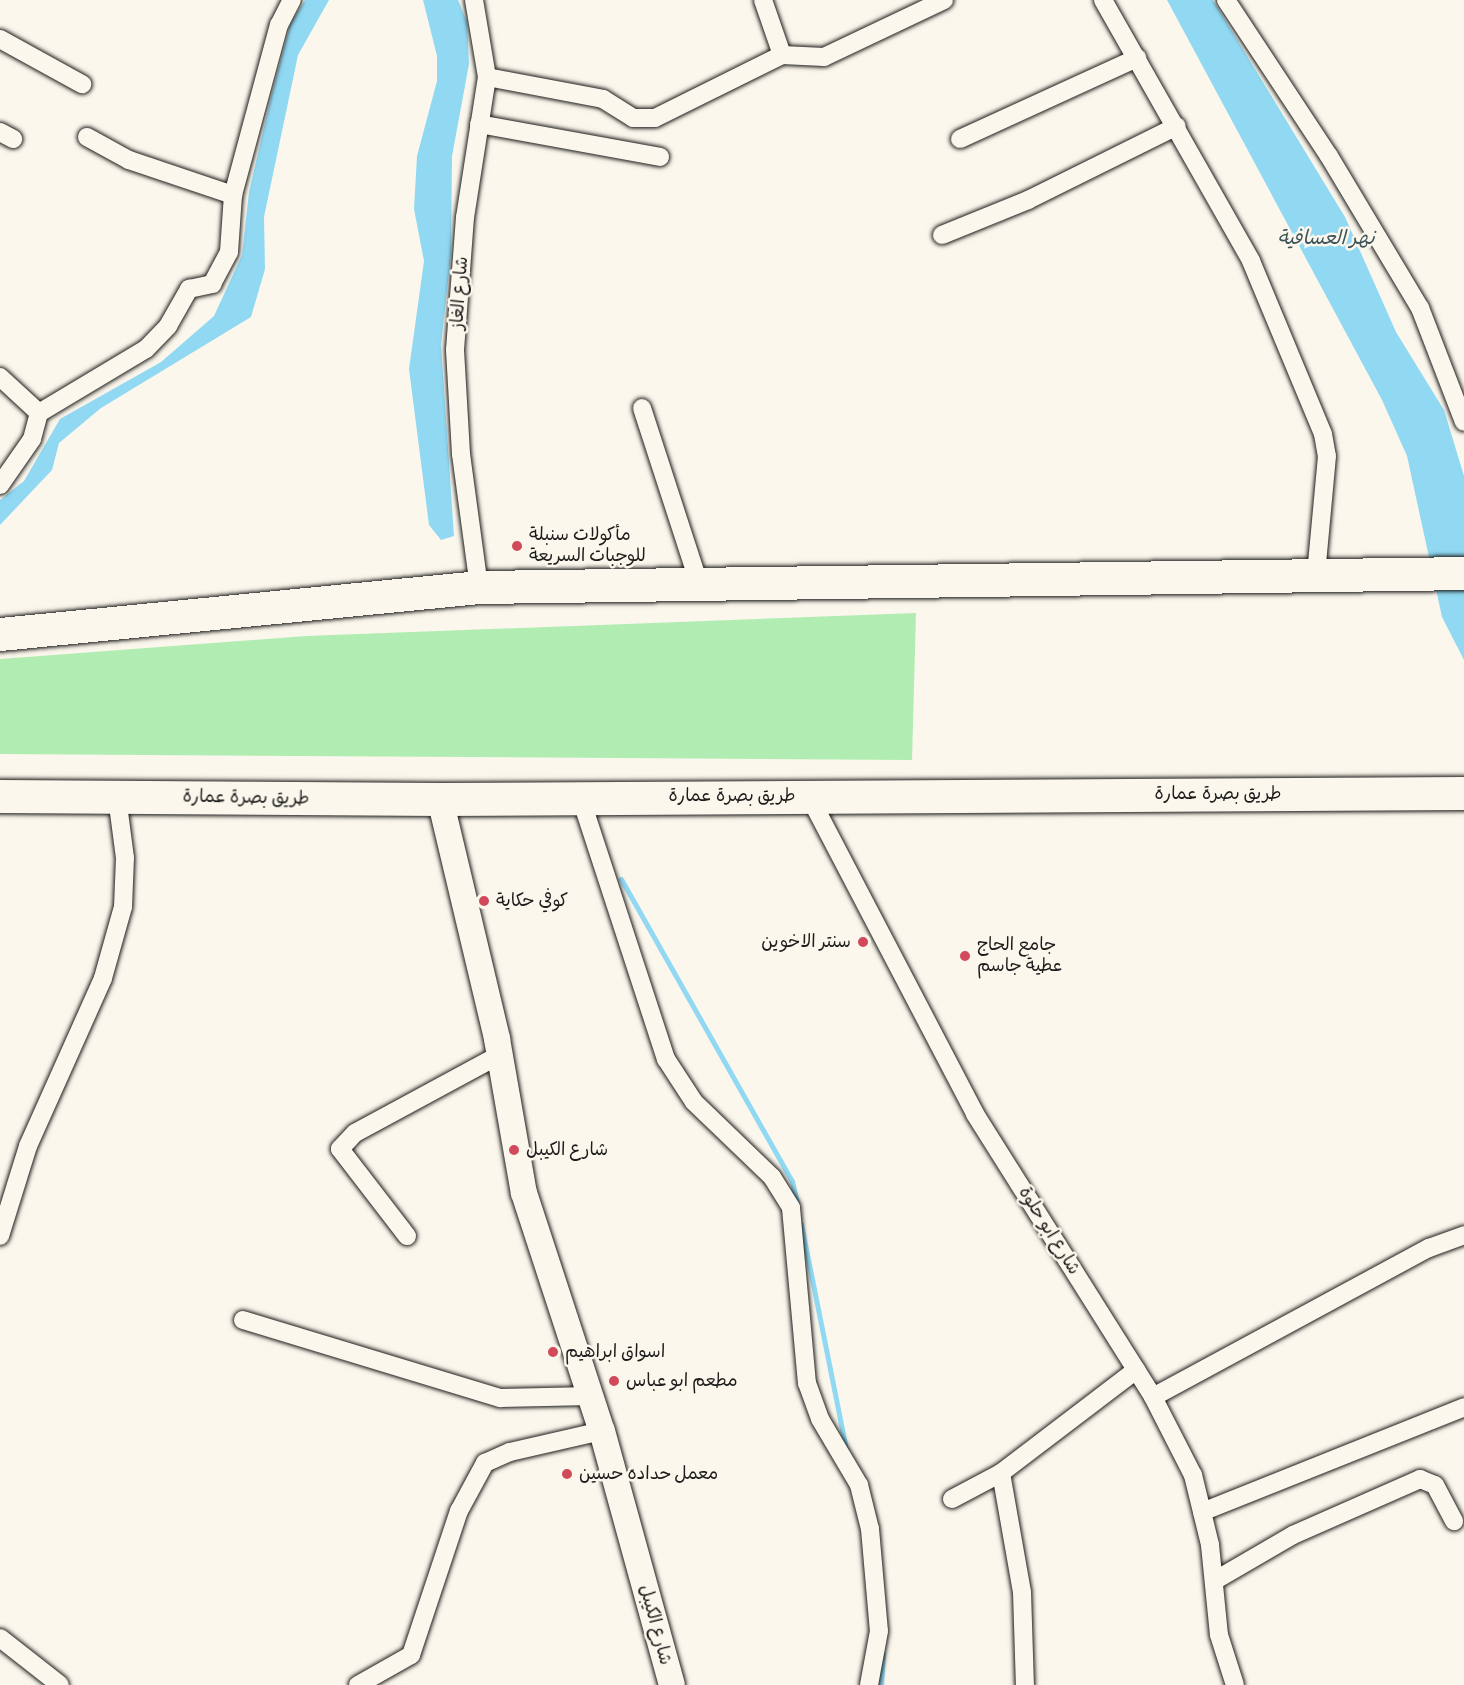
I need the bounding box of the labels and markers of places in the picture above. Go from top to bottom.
place label: مأكولات سنبلة للوجبات السريعة [529,525,646,568]
marker: مأكولات سنبلة للوجبات السريعة [510,539,524,553]
place label: كوفي حكاية [496,890,568,912]
marker: كوفي حكاية [477,894,491,908]
place label: سنتر الاخوين [761,931,851,953]
marker: سنتر الاخوين [856,935,870,949]
place label: جامع الحاج عطية جاسم [977,935,1062,978]
marker: جامع الحاج عطية جاسم [958,949,972,963]
place label: شارع الكيبل [526,1139,608,1161]
marker: شارع الكيبل [507,1143,521,1157]
place label: اسواق ابراهيم [565,1341,665,1363]
marker: اسواق ابراهيم [546,1345,560,1359]
place label: مطعم ابو عباس [626,1370,738,1392]
marker: مطعم ابو عباس [607,1374,621,1388]
place label: معمل حداده حسين [579,1463,718,1485]
marker: معمل حداده حسين [560,1467,574,1481]

